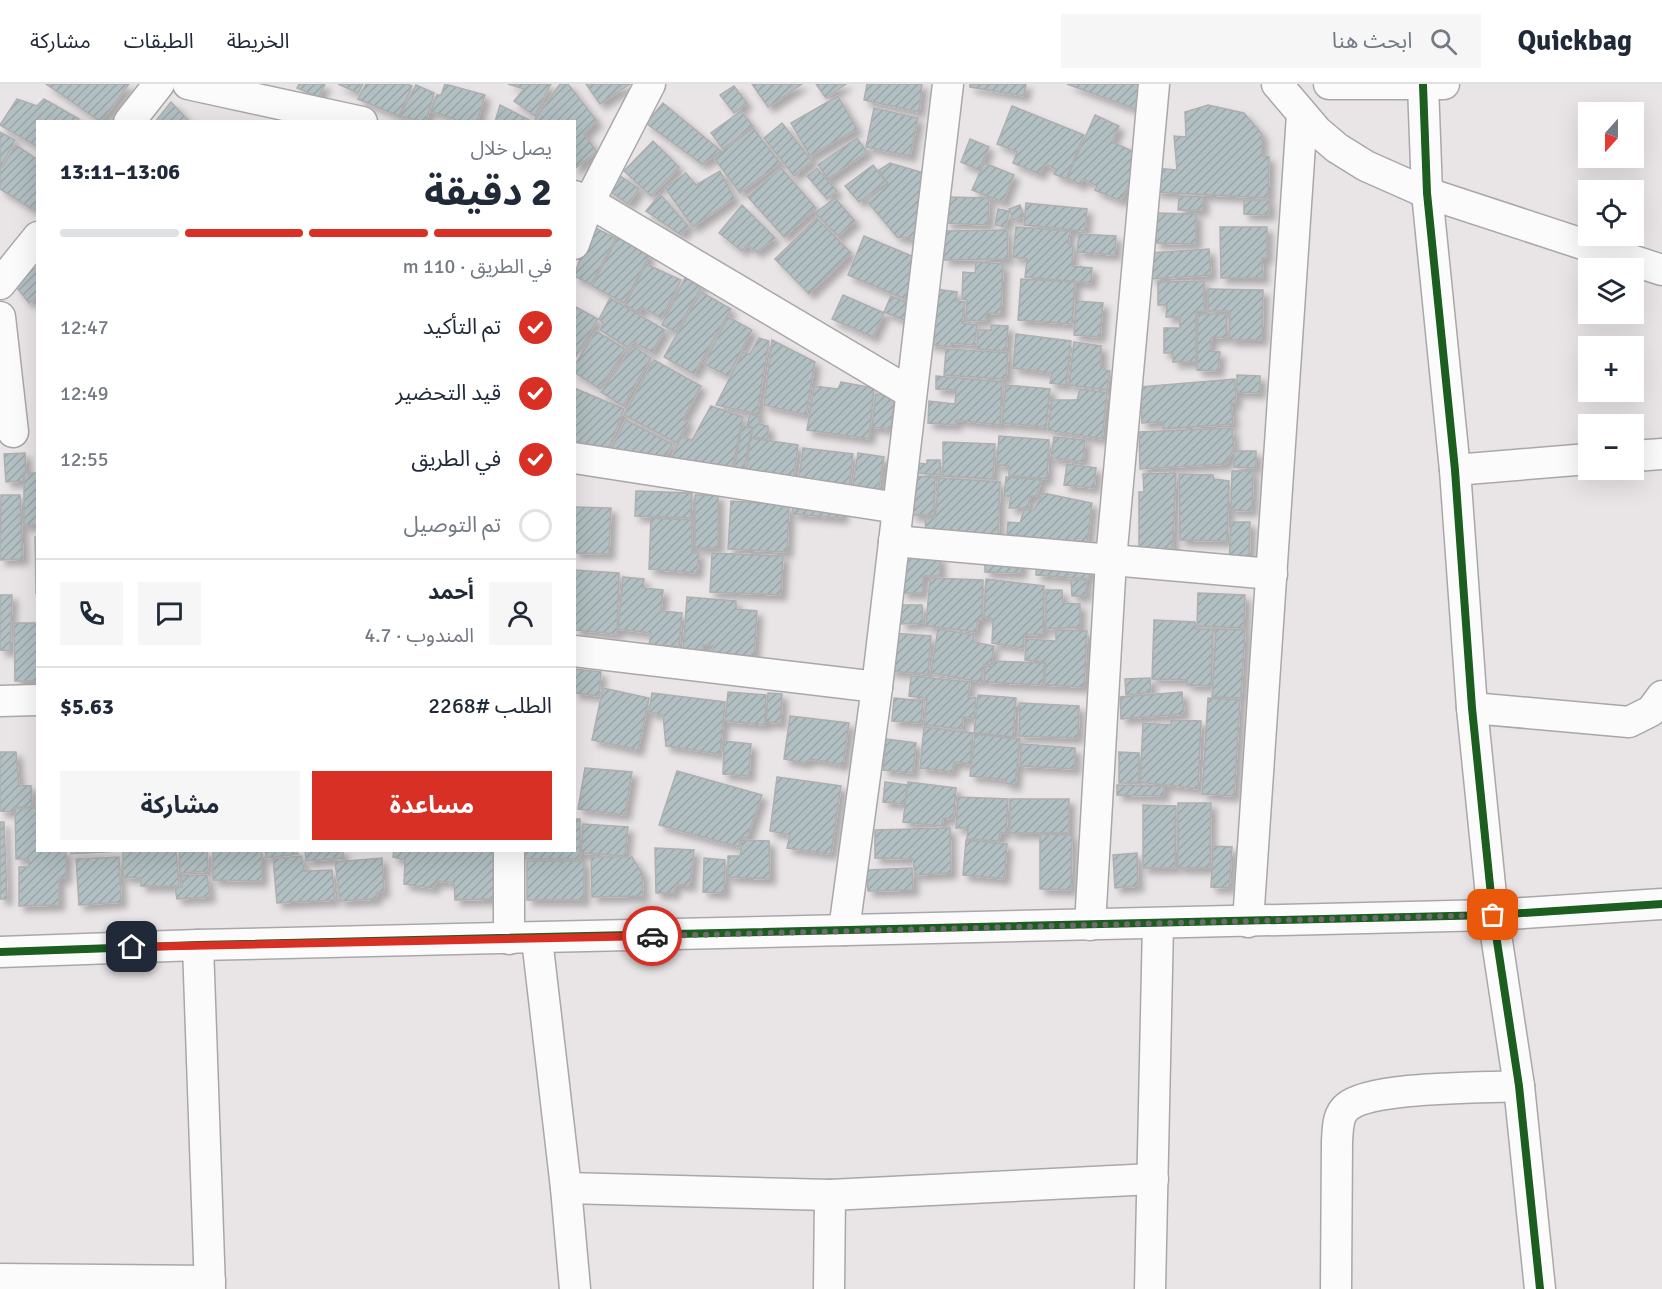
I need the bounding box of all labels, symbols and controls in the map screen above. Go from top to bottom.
search box [1061,14,1481,68]
text: Quickbag [1517,24,1632,58]
icon: search [1427,25,1460,58]
text: ابحث هنا [1332,27,1412,54]
text: مشاركة [30,28,91,54]
text: الطبقات [124,28,194,54]
text: الخريطة [227,28,290,54]
north arrow [1578,102,1644,168]
map controls [1578,102,1644,480]
text: يصل خلال [470,136,552,161]
text: 13:06–13:11 [60,158,180,185]
text: 2 دقيقة [424,168,552,216]
button: locate [1578,180,1644,246]
text: في الطريق · 110 m [403,254,552,279]
button: layers [1578,258,1644,324]
icon: check [519,311,552,344]
text: تم التأكيد [423,313,501,340]
text: 12:47 [60,315,109,340]
button: + [1578,336,1644,402]
icon: check [519,377,552,410]
text: قيد التحضير [395,379,501,406]
text: 12:49 [60,381,109,406]
button: − [1578,414,1644,480]
icon: check [519,443,552,476]
text: في الطريق [411,445,501,472]
text: 12:55 [60,447,109,472]
text: تم التوصيل [404,511,501,538]
text: أحمد [428,578,474,605]
button: phone [60,582,123,645]
button: chat [138,582,201,645]
button: person [489,582,552,645]
text: المندوب · 4.7 [364,623,474,648]
text: الطلب #2268 [428,692,552,719]
text: $5.63 [60,693,114,720]
button: مشاركة [60,771,300,840]
button: مساعدة [312,771,552,840]
pin [1467,889,1518,940]
icon: bag [1476,898,1509,931]
courier [622,906,682,966]
icon: car [636,920,669,953]
pin [106,921,157,972]
icon: home [115,930,148,963]

